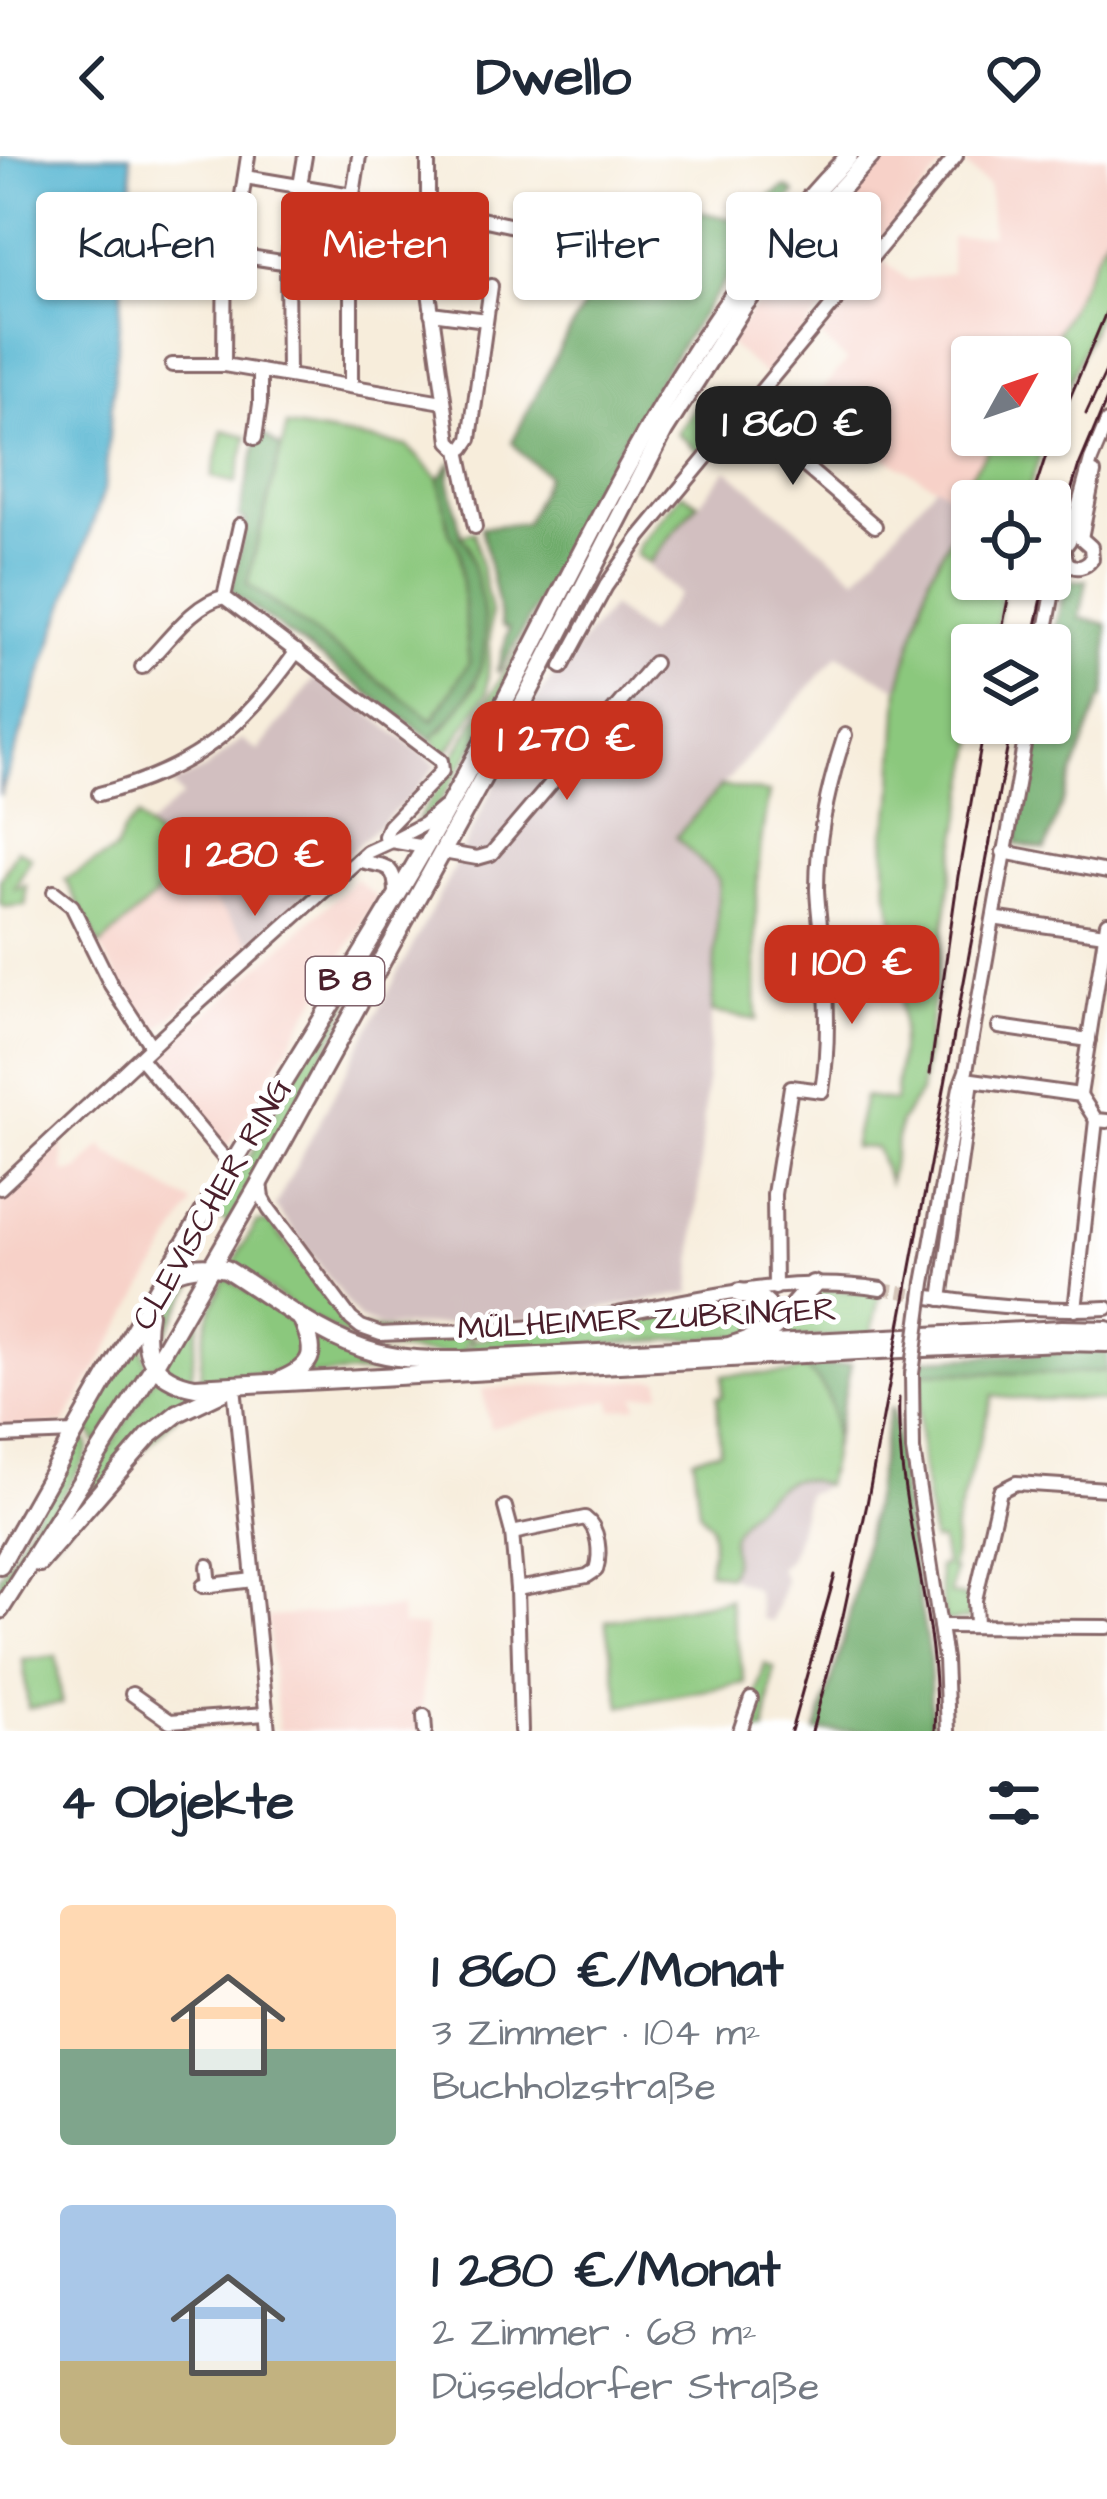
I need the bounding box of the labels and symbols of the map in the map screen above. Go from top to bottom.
north arrow [951,336,1071,456]
pin: 1 860 € [682,386,904,488]
pin: 1 270 € [456,701,678,803]
pin: 1 280 € [144,817,366,919]
pin: 1 100 € [741,925,963,1027]
road number: B 8 [306,957,384,1005]
street label: CLEVISCHER RING [121,1069,303,1339]
street label: MÜLHEIMER ZUBRINGER [456,1286,838,1352]

